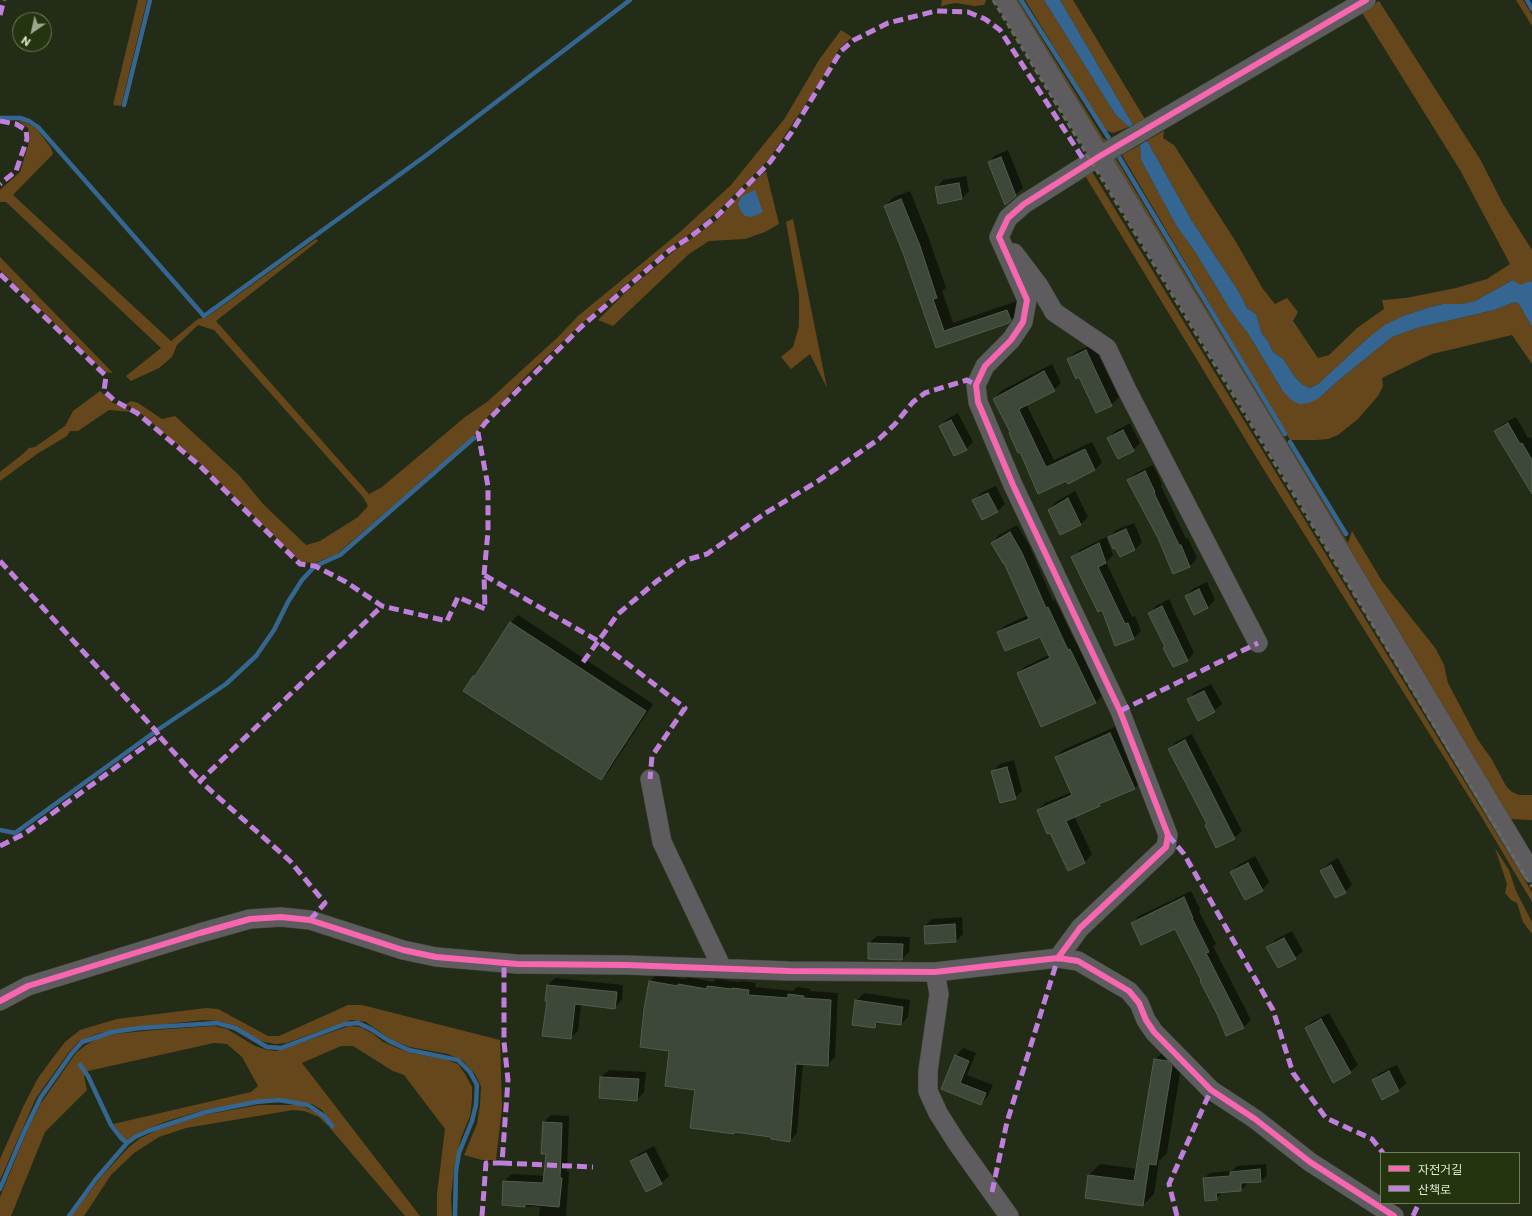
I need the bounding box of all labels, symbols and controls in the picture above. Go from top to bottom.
north arrow [12,12,52,52]
text: N [19,34,33,49]
legend [1380,1152,1520,1204]
text: 자전거길 [1418,1162,1462,1176]
text: 산책로 [1418,1182,1451,1196]

